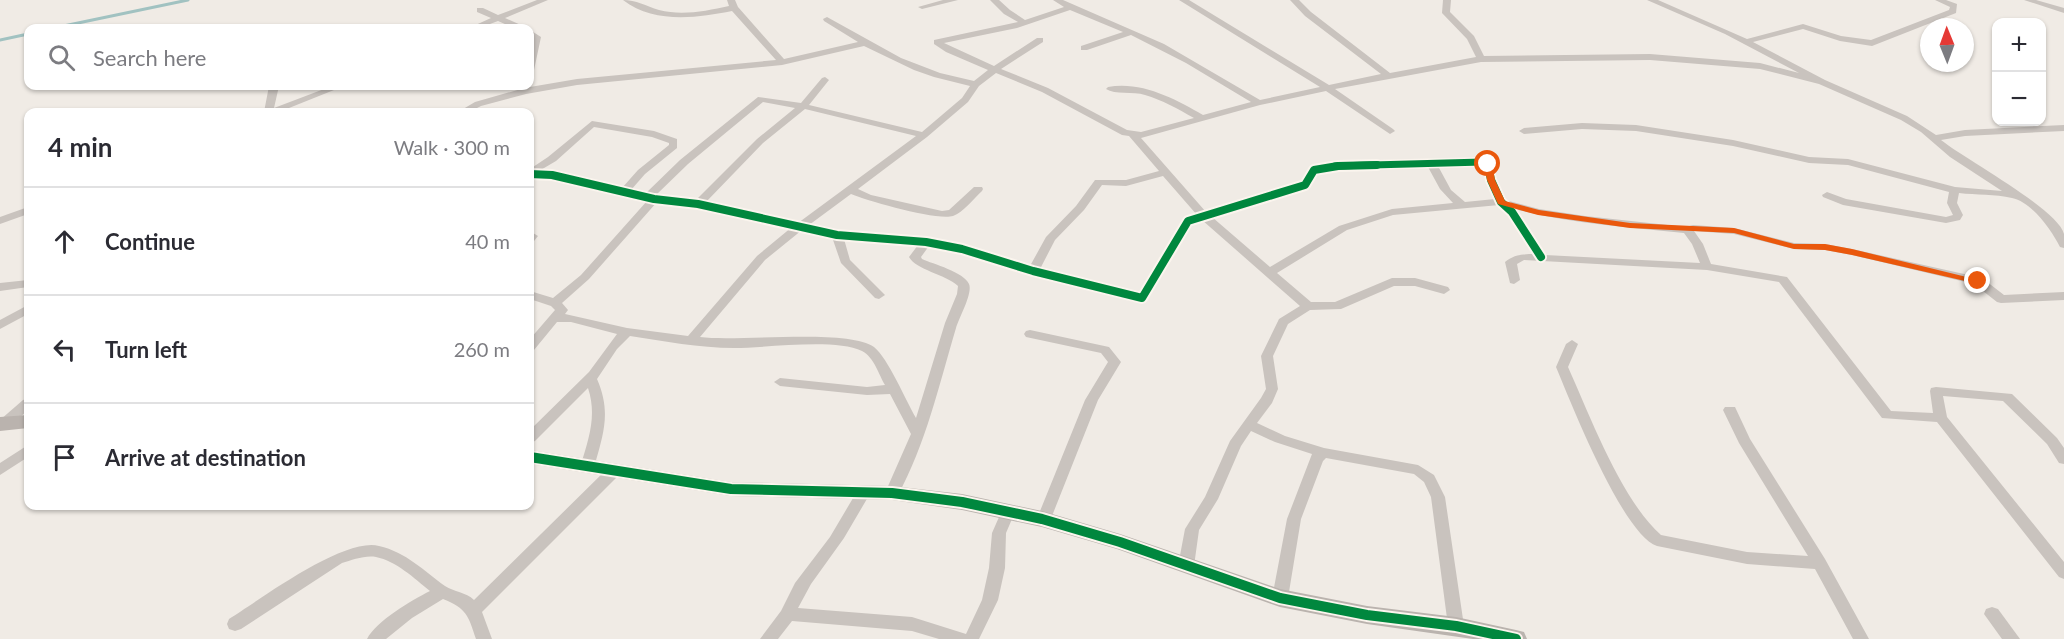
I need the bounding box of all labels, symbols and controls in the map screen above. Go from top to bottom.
north arrow [1920,18,1974,72]
map controls [1992,18,2046,126]
button: + [1992,18,2046,72]
search box [24,24,534,90]
icon: search [45,41,78,74]
text: Search here [93,44,206,71]
button: − [1992,72,2046,126]
text: 4 min [48,131,112,163]
text: Walk · 300 m [394,135,510,159]
route start [1474,150,1500,176]
icon: ahead [48,225,81,258]
text: Continue [105,228,195,255]
text: 40 m [465,229,510,253]
route end [1964,267,1990,293]
icon: left [48,333,81,366]
text: Turn left [105,336,187,363]
text: 260 m [454,337,510,361]
icon: arrive [48,441,81,474]
text: Arrive at destination [105,444,306,471]

